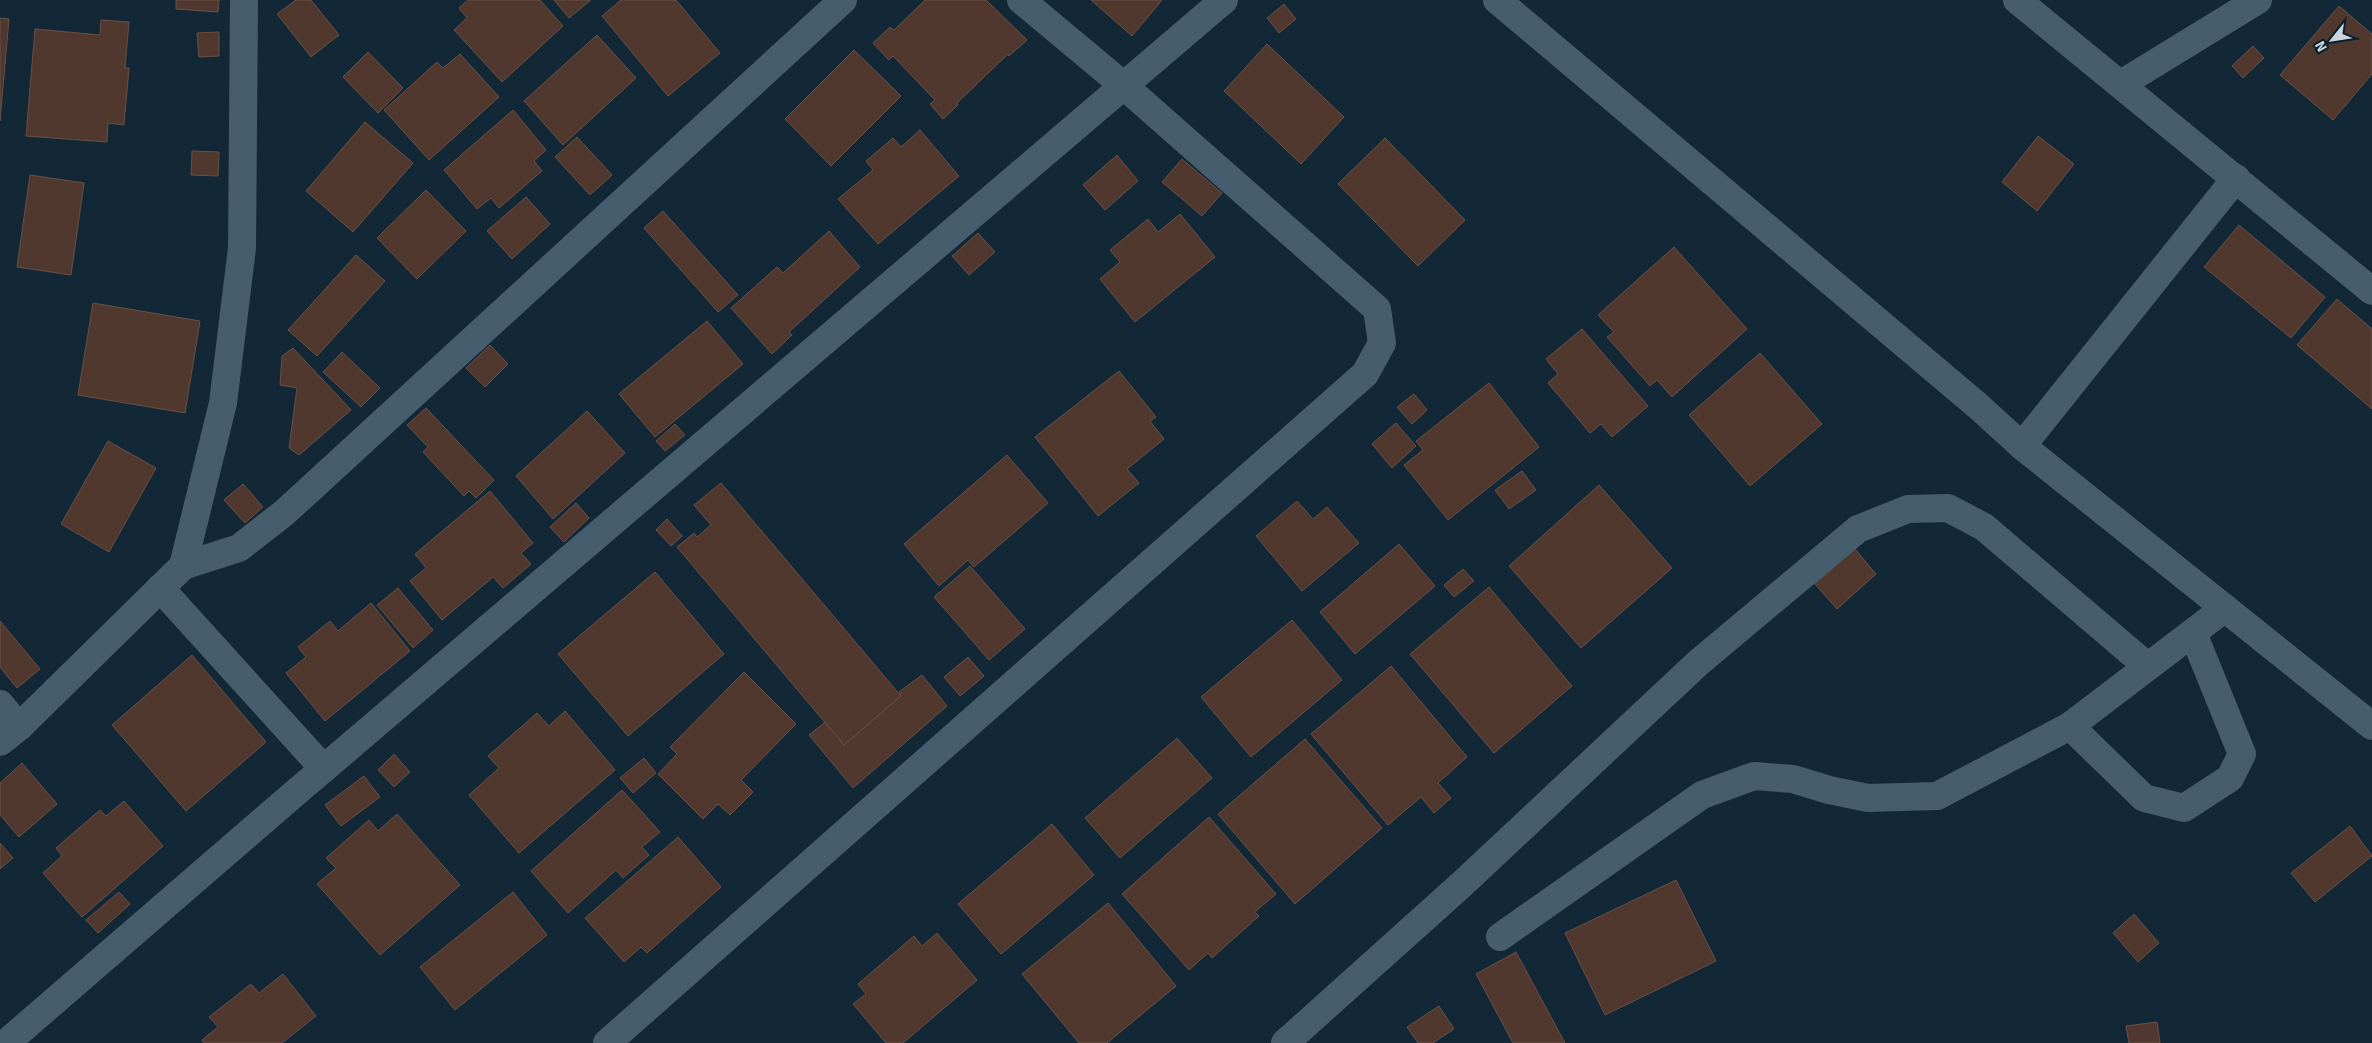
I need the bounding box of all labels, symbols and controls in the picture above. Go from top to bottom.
north arrow [2307,15,2357,65]
text: N [2311,38,2331,55]

